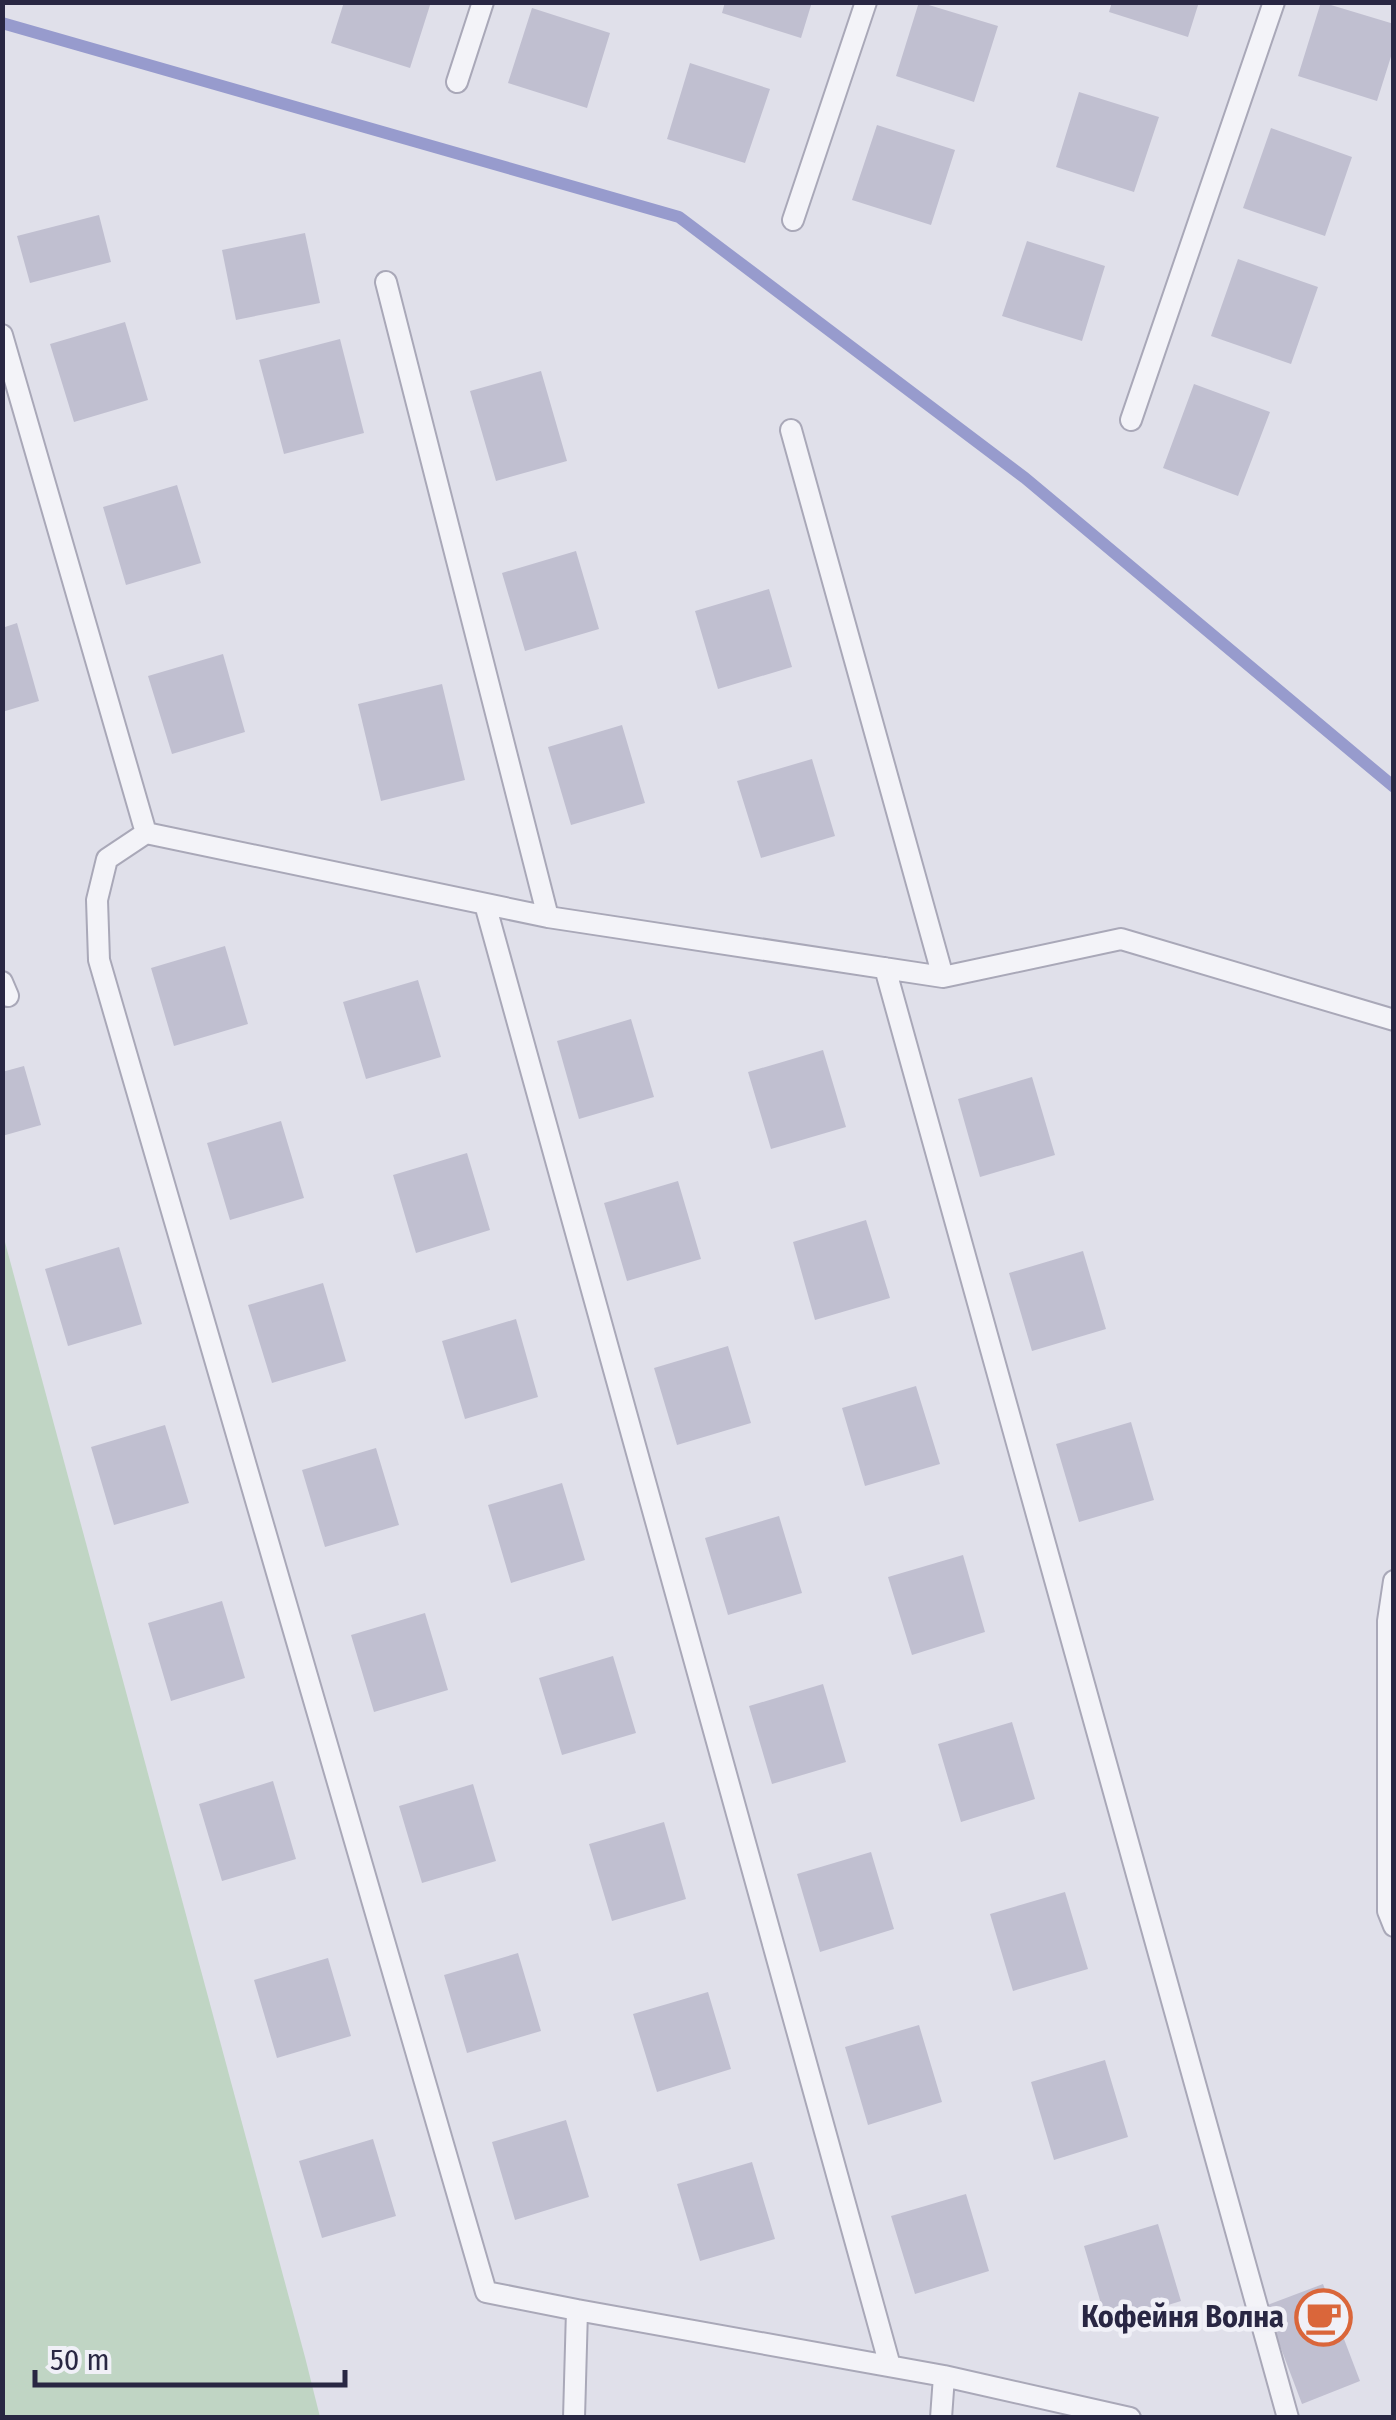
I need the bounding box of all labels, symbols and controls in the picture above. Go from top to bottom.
cafe icon: Кофейня Волна [1293,2287,1353,2347]
place label: Кофейня Волна [1081,2299,1284,2335]
scale bar [35,2325,345,2387]
text: 50 m [50,2342,110,2378]

